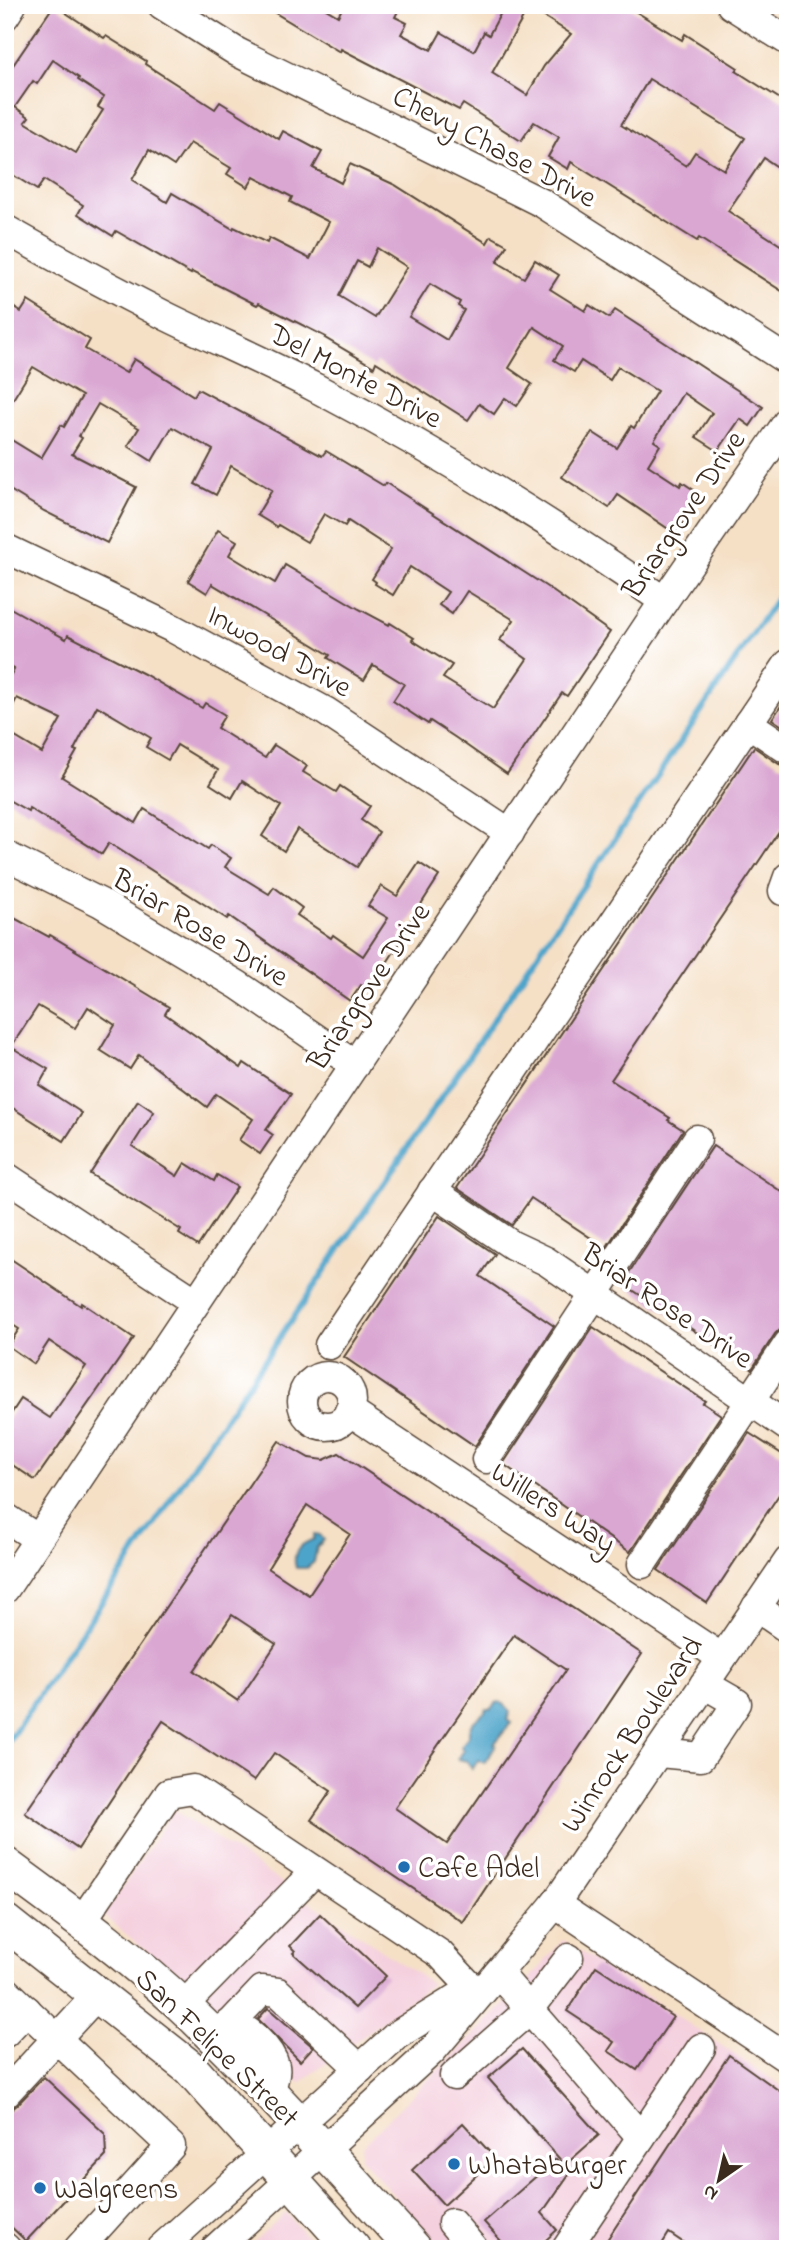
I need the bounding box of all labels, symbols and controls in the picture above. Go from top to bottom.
street label: Chevy Chase Drive [384,76,604,221]
street label: Del Monte Drive [259,313,449,442]
street label: Briargrove Drive [612,422,759,610]
street label: Inwood Drive [198,595,359,711]
street label: Briar Rose Drive [102,859,297,1000]
street label: Briargrove Drive [297,894,444,1082]
street label: Briar Rose Drive [571,1233,762,1382]
street label: Willers Way [481,1452,624,1567]
street label: Winrock Boulevard [551,1628,716,1843]
place label: Cafe Adel [418,1848,539,1892]
marker: Cafe Adel [396,1859,412,1875]
street label: San Felipe Street [124,1959,308,2139]
place label: Whataburger [468,2145,627,2189]
north arrow [684,2146,754,2216]
marker: Whataburger [446,2156,462,2172]
place label: Walgreens [54,2169,178,2213]
text: N [698,2177,724,2207]
marker: Walgreens [32,2180,48,2196]

